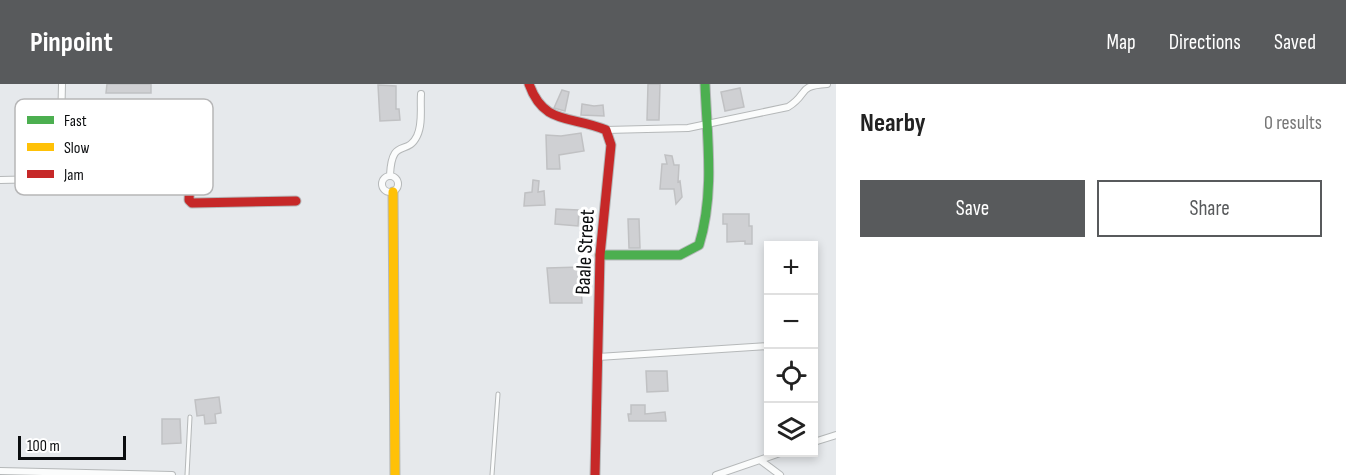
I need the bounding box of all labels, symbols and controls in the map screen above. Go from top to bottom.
text: Pinpoint [30,26,113,59]
text: Map [1106,30,1136,55]
text: Directions [1169,30,1241,55]
text: Saved [1274,30,1316,55]
legend [15,99,213,195]
text: Nearby [860,108,926,139]
text: 0 results [1264,111,1322,135]
text: Fast [64,112,87,131]
text: Slow [64,139,89,158]
text: Jam [63,166,84,185]
button: Save [860,180,1085,237]
button: Share [1097,180,1322,237]
street label: Baale Street [570,209,600,295]
map controls [764,241,818,457]
button: + [764,241,818,295]
button: − [764,295,818,349]
button: locate [764,349,818,403]
button: layers [764,403,818,457]
scale bar [18,433,126,460]
text: 100 m [27,437,60,456]

